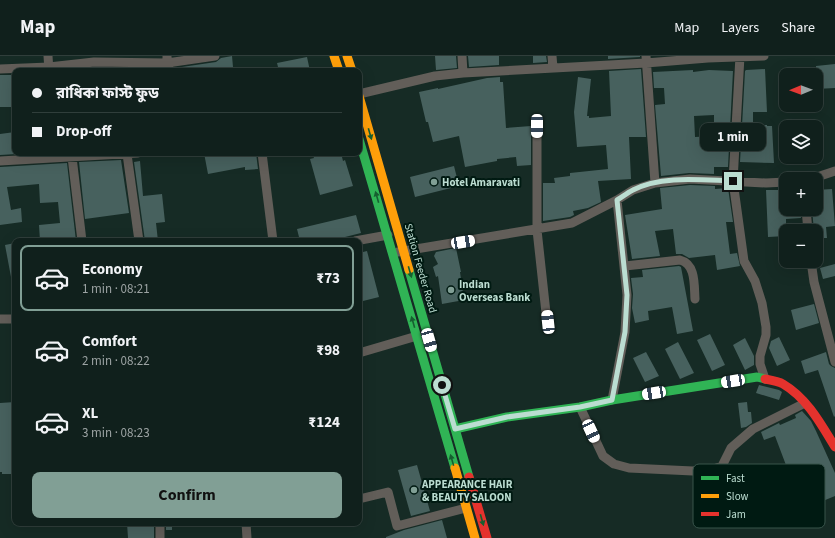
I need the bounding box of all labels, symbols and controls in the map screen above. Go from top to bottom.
text: Map [20,14,55,41]
text: Map [674,18,699,38]
text: Layers [721,18,759,38]
text: Share [781,18,815,38]
north arrow [779,68,823,112]
map controls [779,68,823,268]
text: রাধিকা ফাস্ট ফুড [56,83,159,104]
car [531,114,543,138]
button: layers [779,120,823,164]
text: Drop-off [56,121,111,142]
callout: 1 min [700,123,766,151]
one-way arrow [367,128,373,140]
text: 1 min [717,128,749,146]
route end [724,172,742,190]
button: + [779,172,823,216]
place label: Hotel Amaravati [442,175,520,190]
marker: Hotel Amaravati [429,177,439,187]
one-way arrow [374,191,380,203]
street label: Station Feeder Road [401,222,440,315]
button: − [779,224,823,268]
car [450,234,476,250]
text: Economy [82,259,143,280]
icon: car [34,260,70,296]
one-way arrow [407,266,413,278]
text: ₹73 [316,268,340,289]
place label: Indian Overseas Bank [459,277,530,305]
text: 1 min · 08:21 [82,280,150,298]
marker: Indian Overseas Bank [446,285,456,295]
car [541,309,555,335]
one-way arrow [410,316,416,328]
car [420,327,438,353]
text: Comfort [82,331,137,352]
icon: car [34,332,70,368]
text: ₹98 [316,340,340,361]
text: 2 min · 08:22 [82,352,150,370]
car [720,373,746,389]
route start [433,376,451,394]
car [641,385,667,401]
text: XL [82,403,98,424]
icon: car [34,404,70,440]
text: ₹124 [308,412,340,433]
car [580,418,602,444]
text: 3 min · 08:23 [82,424,150,442]
one-way arrow [449,454,455,466]
legend [693,464,825,528]
text: Fast [726,471,745,486]
button: Confirm [32,472,342,518]
place label: APPEARANCE HAIR & BEAUTY SALOON [421,477,513,505]
marker: APPEARANCE HAIR & BEAUTY SALOON [409,485,419,495]
text: Slow [726,489,749,504]
text: Jam [726,507,746,522]
one-way arrow [479,515,485,527]

